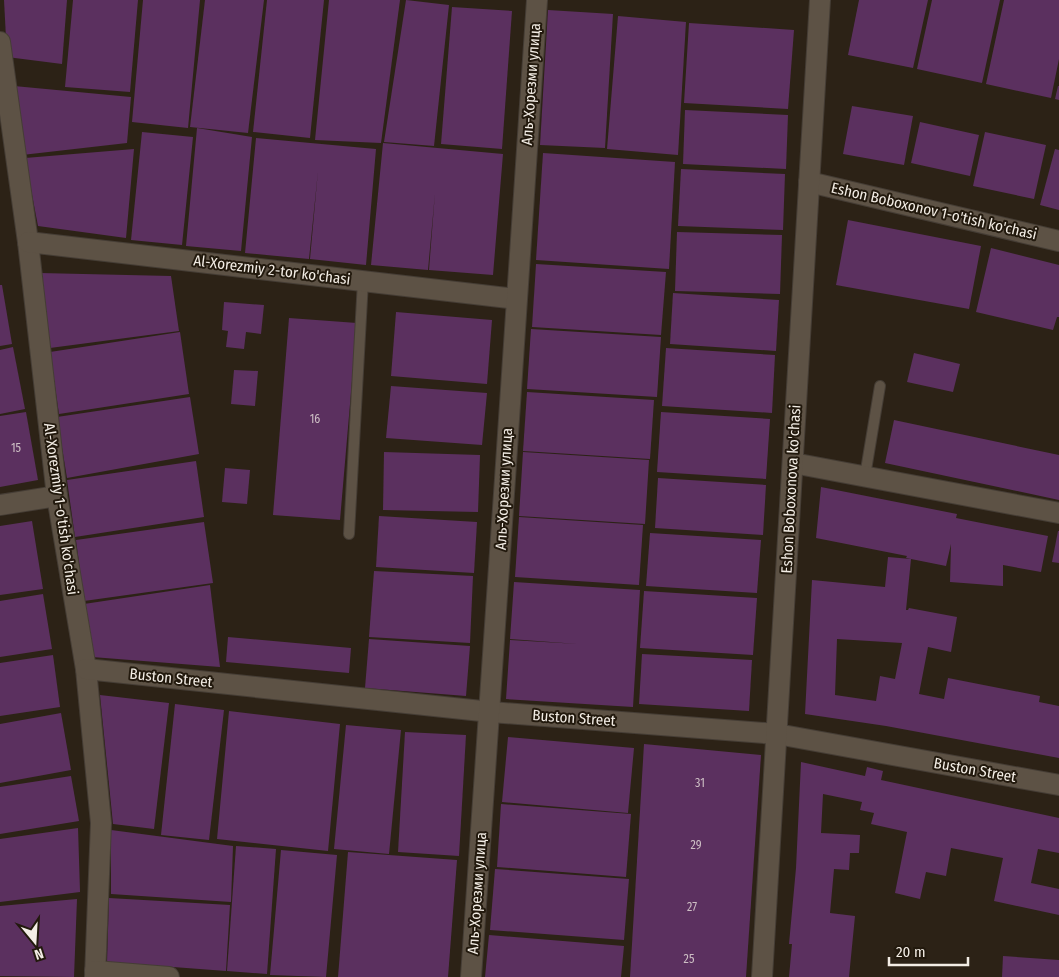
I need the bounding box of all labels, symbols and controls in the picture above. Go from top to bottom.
street label: Аль-Хорезми улица [518,22,544,146]
street label: Eshon Boboxonov 1-o'tish ko'chasi [829,179,1039,243]
street label: Al-Xorezmiy 2-tor ko'chasi [193,251,351,289]
street label: Eshon Boboxonova ko'chasi [778,404,804,574]
house number: 16 [310,412,320,426]
street label: Al-Xorezmiy 1-o'tish ko'chasi [40,422,82,596]
street label: Аль-Хорезми улица [492,427,516,551]
house number: 15 [11,441,22,455]
street label: Buston Street [129,665,213,691]
street label: Buston Street [532,706,616,730]
street label: Buston Street [932,754,1018,786]
house number: 31 [695,776,705,790]
street label: Аль-Хорезми улица [464,831,490,955]
house number: 29 [690,838,702,852]
house number: 27 [687,900,697,914]
north arrow [10,917,60,967]
scale bar [889,934,968,966]
text: 20 m [896,943,926,961]
text: N [32,945,45,963]
house number: 25 [684,952,695,966]

